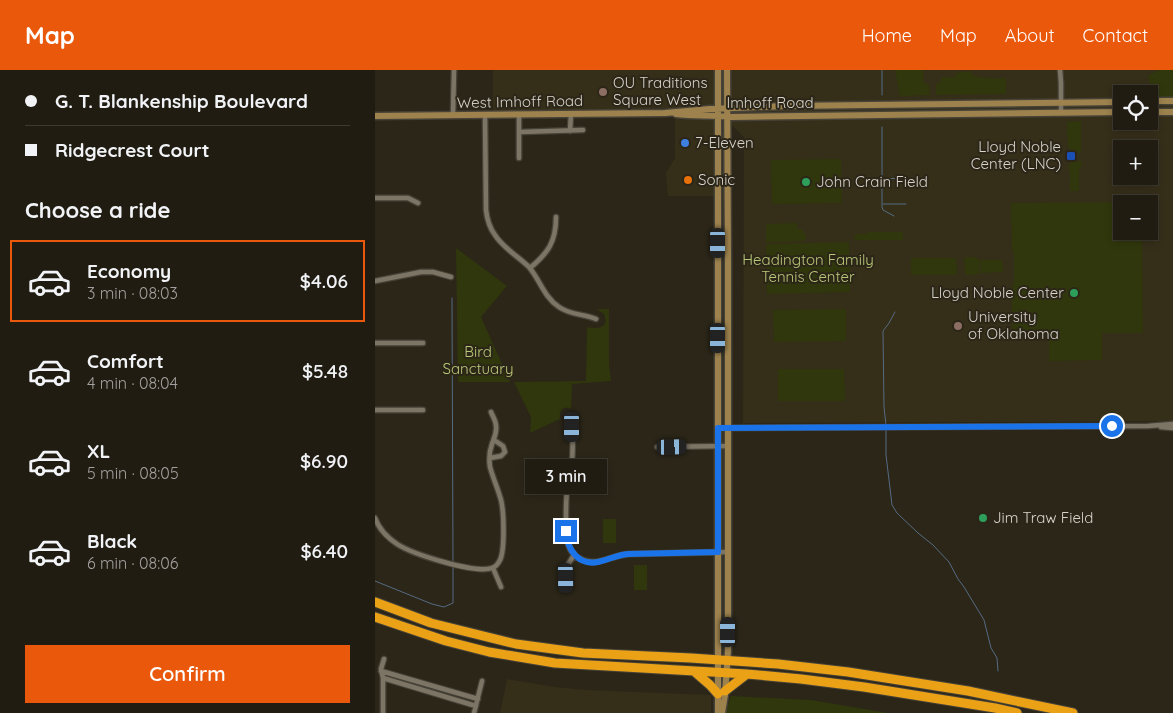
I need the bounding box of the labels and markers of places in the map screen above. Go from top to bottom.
place label: OU Traditions Square West [613,73,708,109]
marker: OU Traditions Square West [597,86,609,98]
place label: 7-Eleven [695,133,754,152]
marker: 7-Eleven [679,137,691,149]
place label: Lloyd Noble Center (LNC) [971,137,1061,173]
marker: Lloyd Noble Center (LNC) [1065,150,1077,162]
place label: Sonic [698,170,735,189]
place label: John Crain Field [816,172,928,191]
marker: Sonic [682,174,694,186]
marker: John Crain Field [800,176,812,188]
place label: Lloyd Noble Center [931,283,1064,302]
marker: Lloyd Noble Center [1068,287,1080,299]
place label: University of Oklahoma [968,307,1059,343]
marker: University of Oklahoma [952,320,964,332]
place label: Jim Traw Field [993,508,1093,527]
marker: Jim Traw Field [977,512,989,524]

